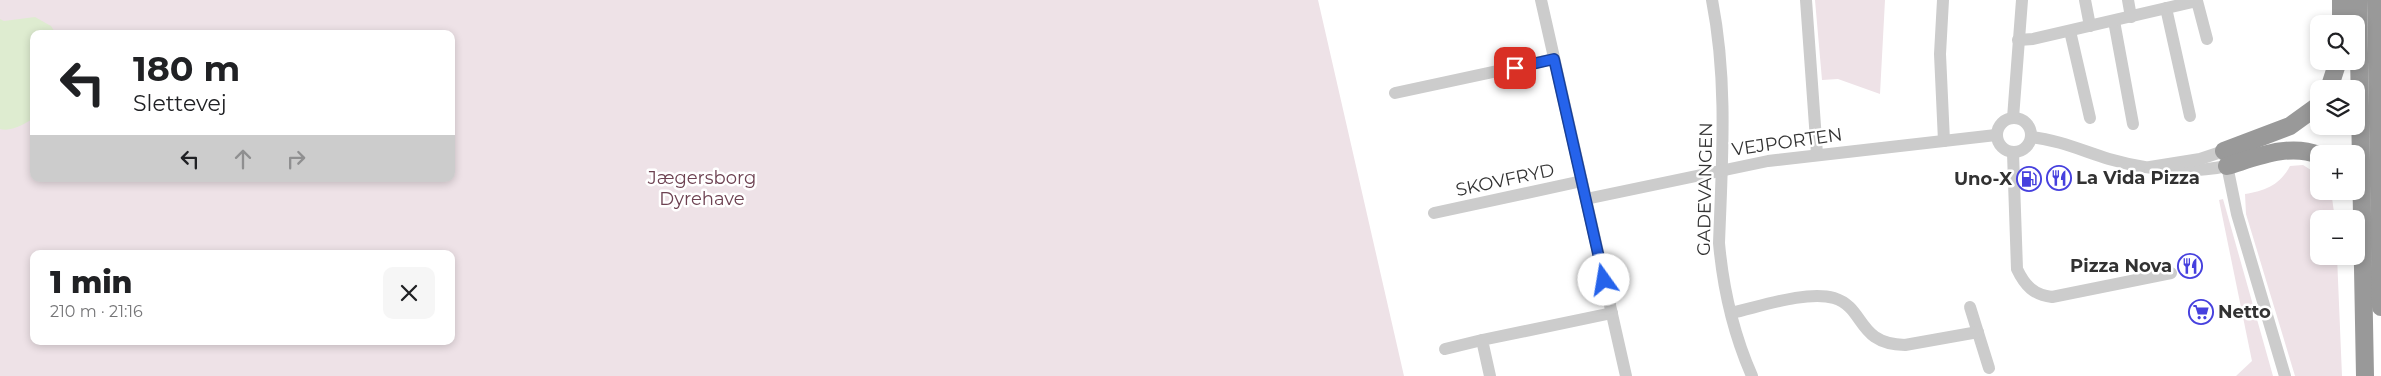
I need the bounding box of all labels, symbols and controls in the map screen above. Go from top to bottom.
map controls [2310,15,2365,265]
button: search [2310,15,2365,70]
text: 180 m [133,47,240,90]
pin [1494,47,1536,89]
icon: left [50,50,115,115]
icon: arrive [1501,54,1529,82]
button: layers [2310,80,2365,135]
text: Slettevej [133,90,227,117]
street label: GADEVANGEN [1693,122,1717,256]
street label: VEJPORTEN [1730,123,1844,161]
icon: left [176,145,204,173]
icon: ahead [229,145,257,173]
icon: right [282,145,310,173]
button: + [2310,145,2365,200]
street label: SKOVFRYD [1454,159,1556,201]
restaurant icon: La Vida Pizza [2046,165,2072,191]
fuel station icon: Uno-X [2016,166,2042,192]
park label: Jægersborg Dyrehave [647,167,756,210]
place label: La Vida Pizza [2076,167,2200,189]
place label: Uno-X [1954,168,2012,190]
button: − [2310,210,2365,265]
position arrow [1577,253,1629,305]
restaurant icon: Pizza Nova [2177,253,2203,279]
place label: Pizza Nova [2070,255,2172,277]
text: 1 min [50,264,133,301]
button: close [383,267,435,319]
supermarket icon: Netto [2188,299,2214,325]
place label: Netto [2218,301,2271,323]
text: 210 m · 21:16 [50,302,143,321]

